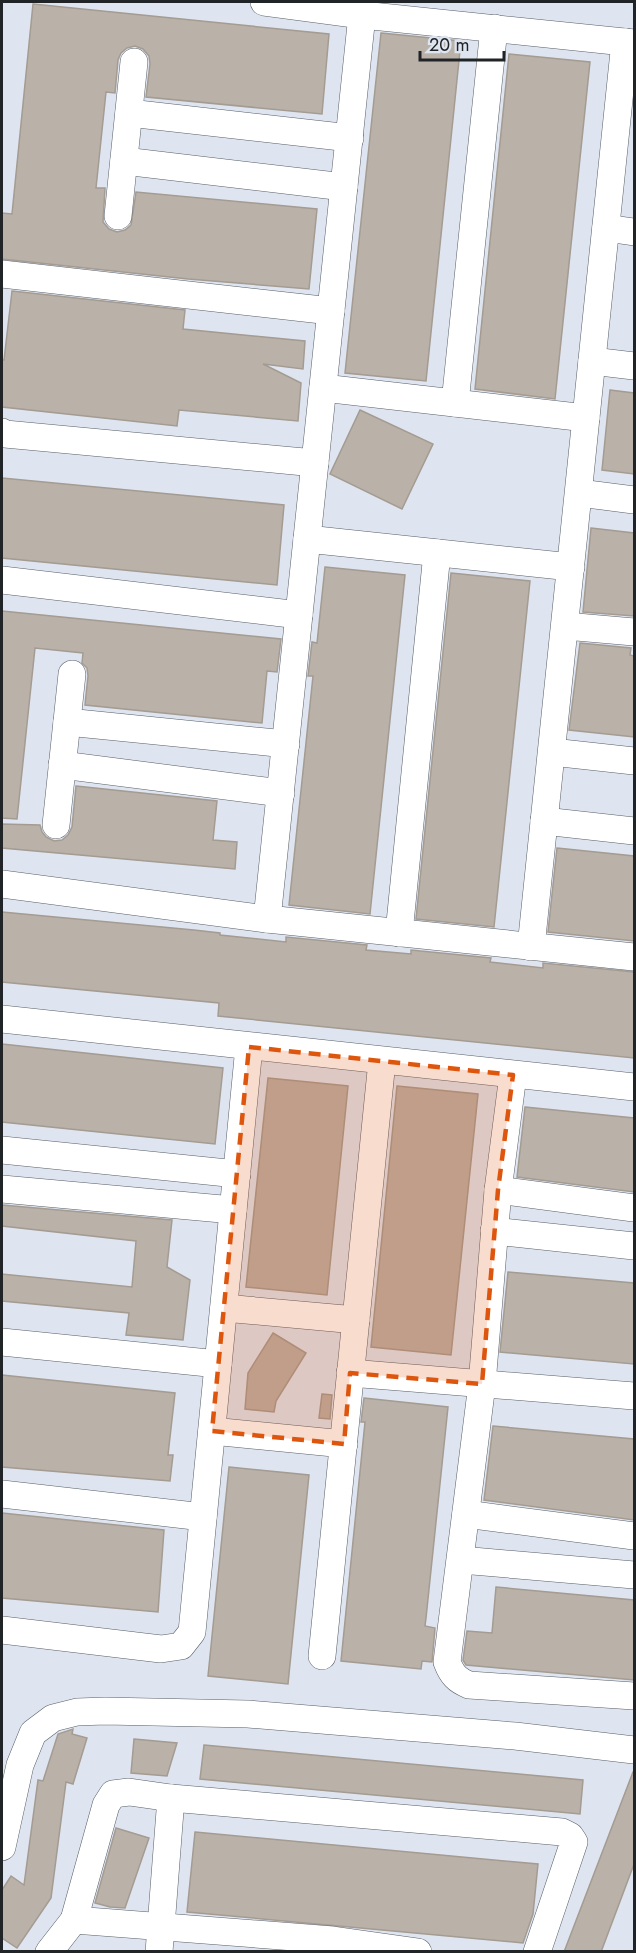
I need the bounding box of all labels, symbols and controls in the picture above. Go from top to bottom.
scale bar [420,24,504,62]
text: 20 m [429,32,469,58]

